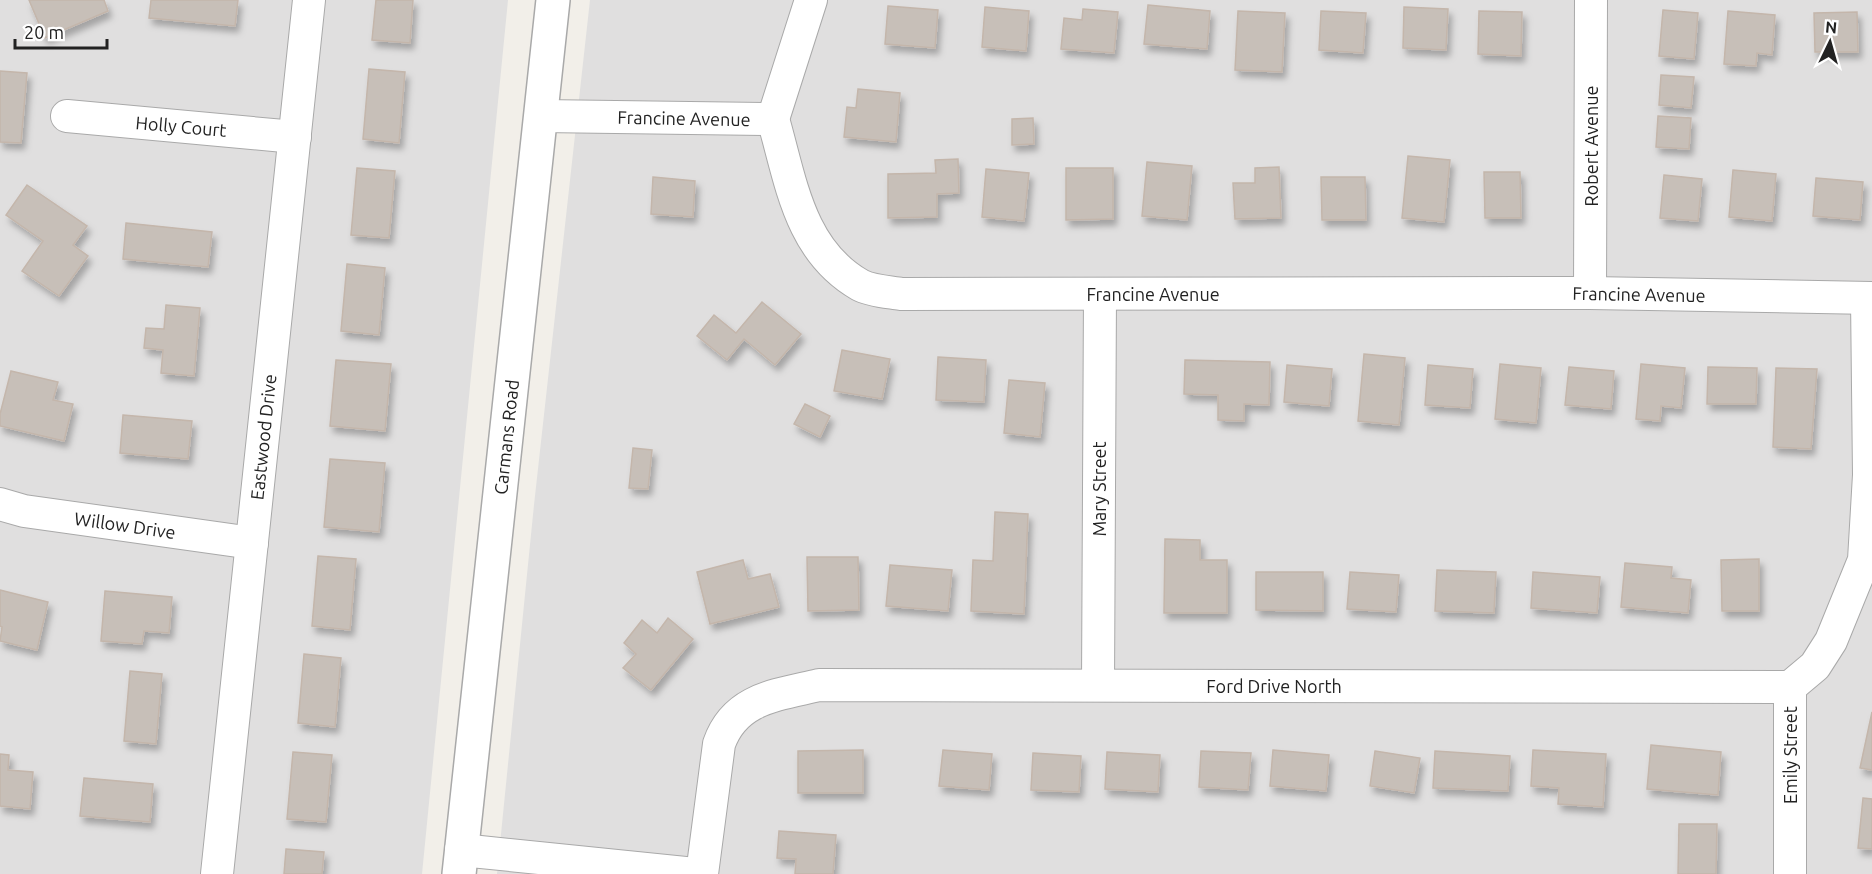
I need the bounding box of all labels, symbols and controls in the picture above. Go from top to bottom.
scale bar [15,12,106,50]
north arrow [1800,12,1860,72]
text: N [1825,18,1838,37]
text: 20 m [24,22,64,42]
street label: Robert Avenue [1581,86,1601,206]
street label: Francine Avenue [617,107,751,129]
street label: Holly Court [135,112,227,140]
street label: Francine Avenue [1572,283,1706,305]
street label: Francine Avenue [1086,284,1220,304]
street label: Eastwood Drive [246,373,280,501]
street label: Carmans Road [490,378,522,496]
street label: Mary Street [1089,441,1109,537]
street label: Willow Drive [73,508,177,542]
street label: Ford Drive North [1206,676,1342,696]
street label: Emily Street [1780,706,1800,804]

